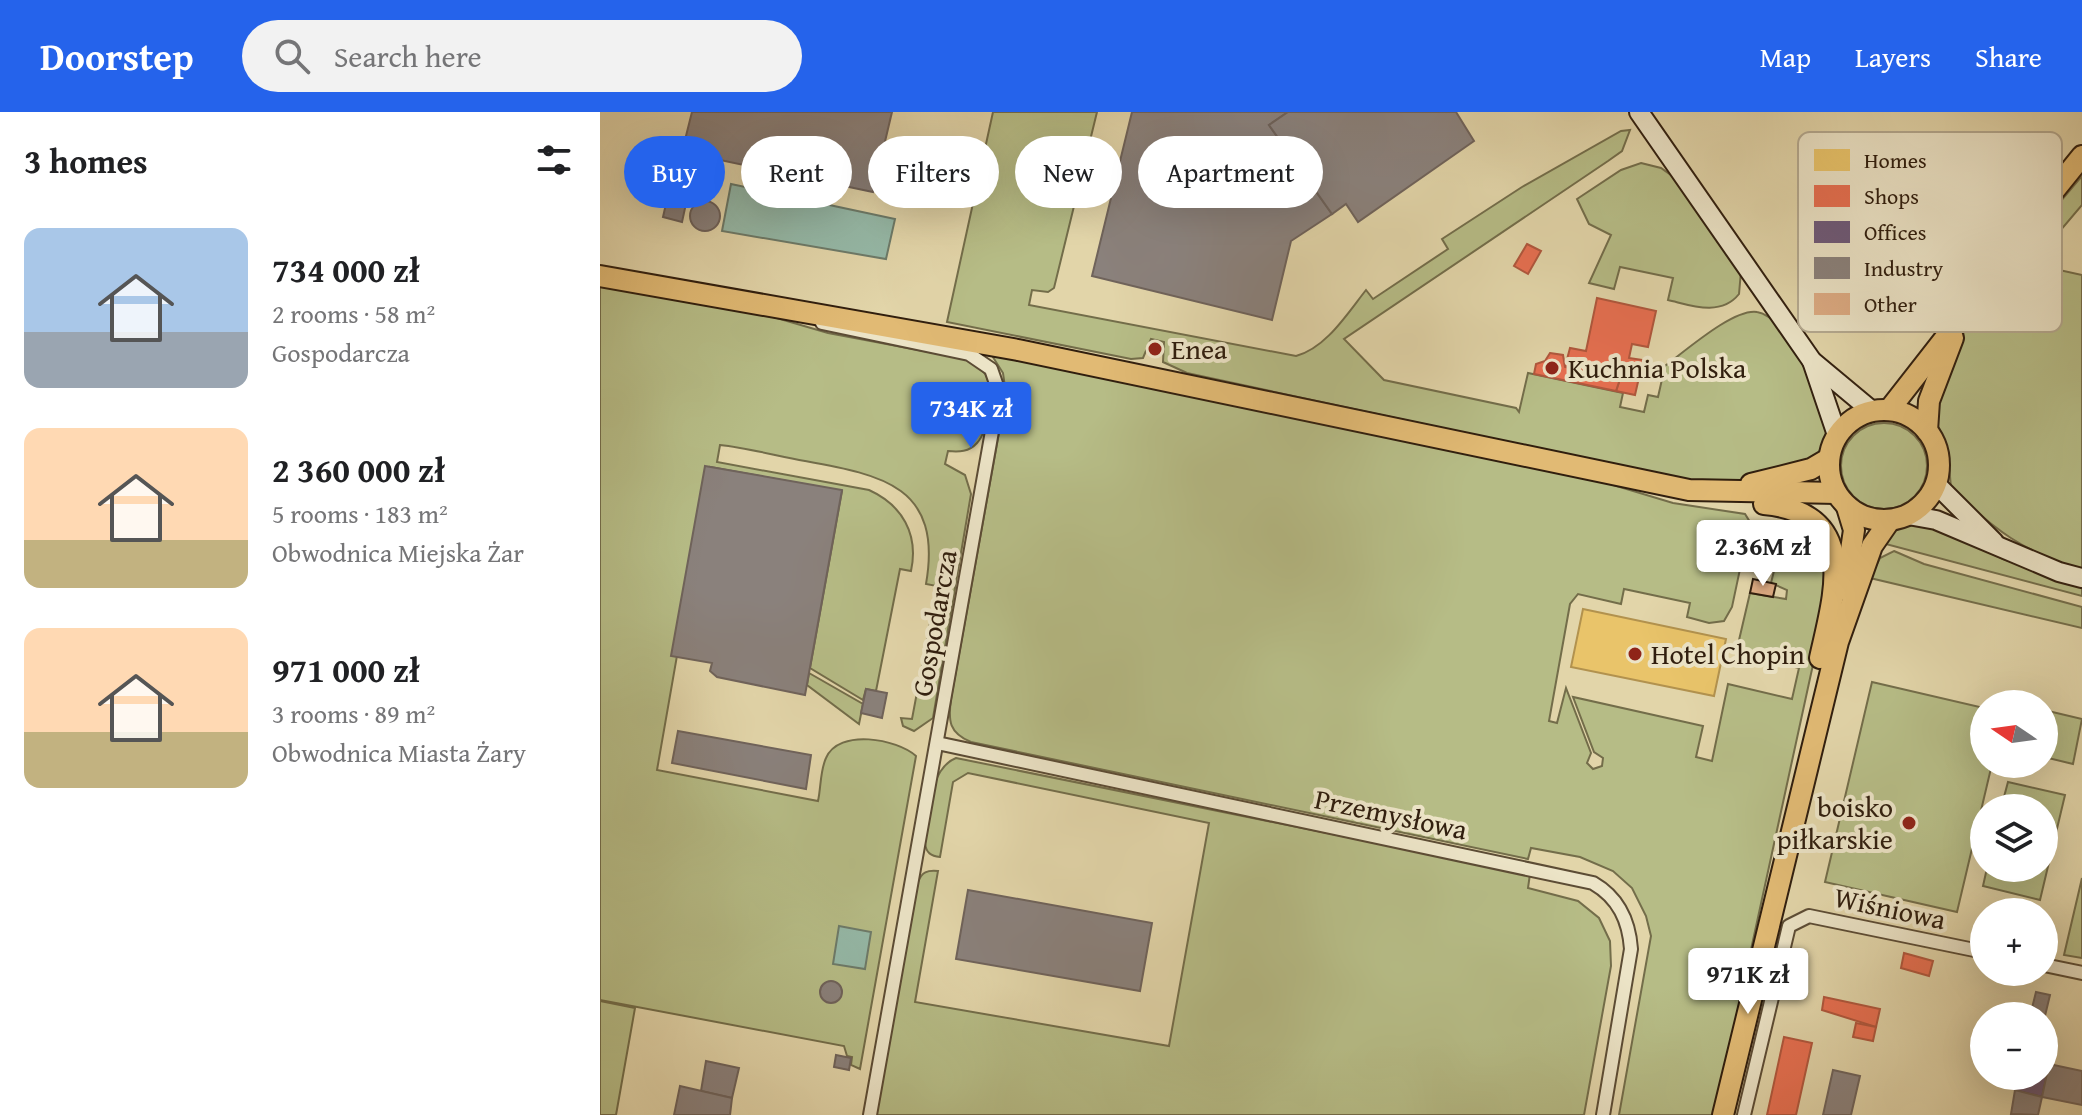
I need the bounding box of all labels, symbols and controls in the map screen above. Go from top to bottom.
search box [242,20,802,92]
text: Doorstep [40,28,194,84]
icon: search [270,34,314,78]
text: Search here [334,34,482,78]
text: Map [1760,36,1811,77]
text: Layers [1855,36,1931,77]
text: Share [1975,36,2042,77]
legend [1798,132,2062,332]
text: 3 homes [24,136,148,185]
chip: Buy [624,136,725,208]
chip: Rent [741,136,852,208]
chip: Filters [868,136,999,208]
chip: New [1015,136,1122,208]
chip: Apartment [1138,136,1323,208]
icon: filters [532,138,576,182]
text: Homes [1864,144,1927,176]
text: Shops [1864,180,1919,212]
text: Offices [1864,216,1926,248]
text: 734 000 zł [272,245,420,294]
text: Industry [1864,252,1943,284]
icon: home [88,260,184,356]
text: Other [1864,288,1917,320]
text: 2 rooms · 58 m² [272,294,435,333]
place label: Enea [1171,328,1228,369]
text: Gospodarcza [272,333,410,372]
marker: Enea [1146,340,1164,358]
place label: Kuchnia Polska [1568,347,1747,388]
marker: Kuchnia Polska [1543,359,1561,377]
pin: 734K zł [897,382,1045,450]
text: 734K zł [929,388,1013,427]
text: 2 360 000 zł [272,445,445,494]
icon: home [88,460,184,556]
text: 5 rooms · 183 m² [272,494,448,533]
pin: 2.36M zł [1680,520,1846,588]
text: 2.36M zł [1715,526,1811,565]
text: Obwodnica Miejska Żar [272,533,524,572]
street label: Gospodarcza [900,545,967,700]
place label: Hotel Chopin [1651,633,1805,674]
text: 971 000 zł [272,645,420,694]
marker: Hotel Chopin [1626,645,1644,663]
icon: home [88,660,184,756]
north arrow [1970,690,2058,778]
map controls [1970,690,2058,1090]
text: 3 rooms · 89 m² [272,694,435,733]
text: Obwodnica Miasta Żary [272,733,526,772]
street label: Przemysłowa [1311,777,1472,850]
place label: boisko piłkarskie [1777,786,1893,859]
button: layers [1970,794,2058,882]
marker: boisko piłkarskie [1900,814,1918,832]
street label: Wiśniowa [1831,876,1950,939]
button: + [1970,898,2058,986]
pin: 971K zł [1674,948,1822,1016]
text: 971K zł [1706,954,1790,993]
button: − [1970,1002,2058,1090]

